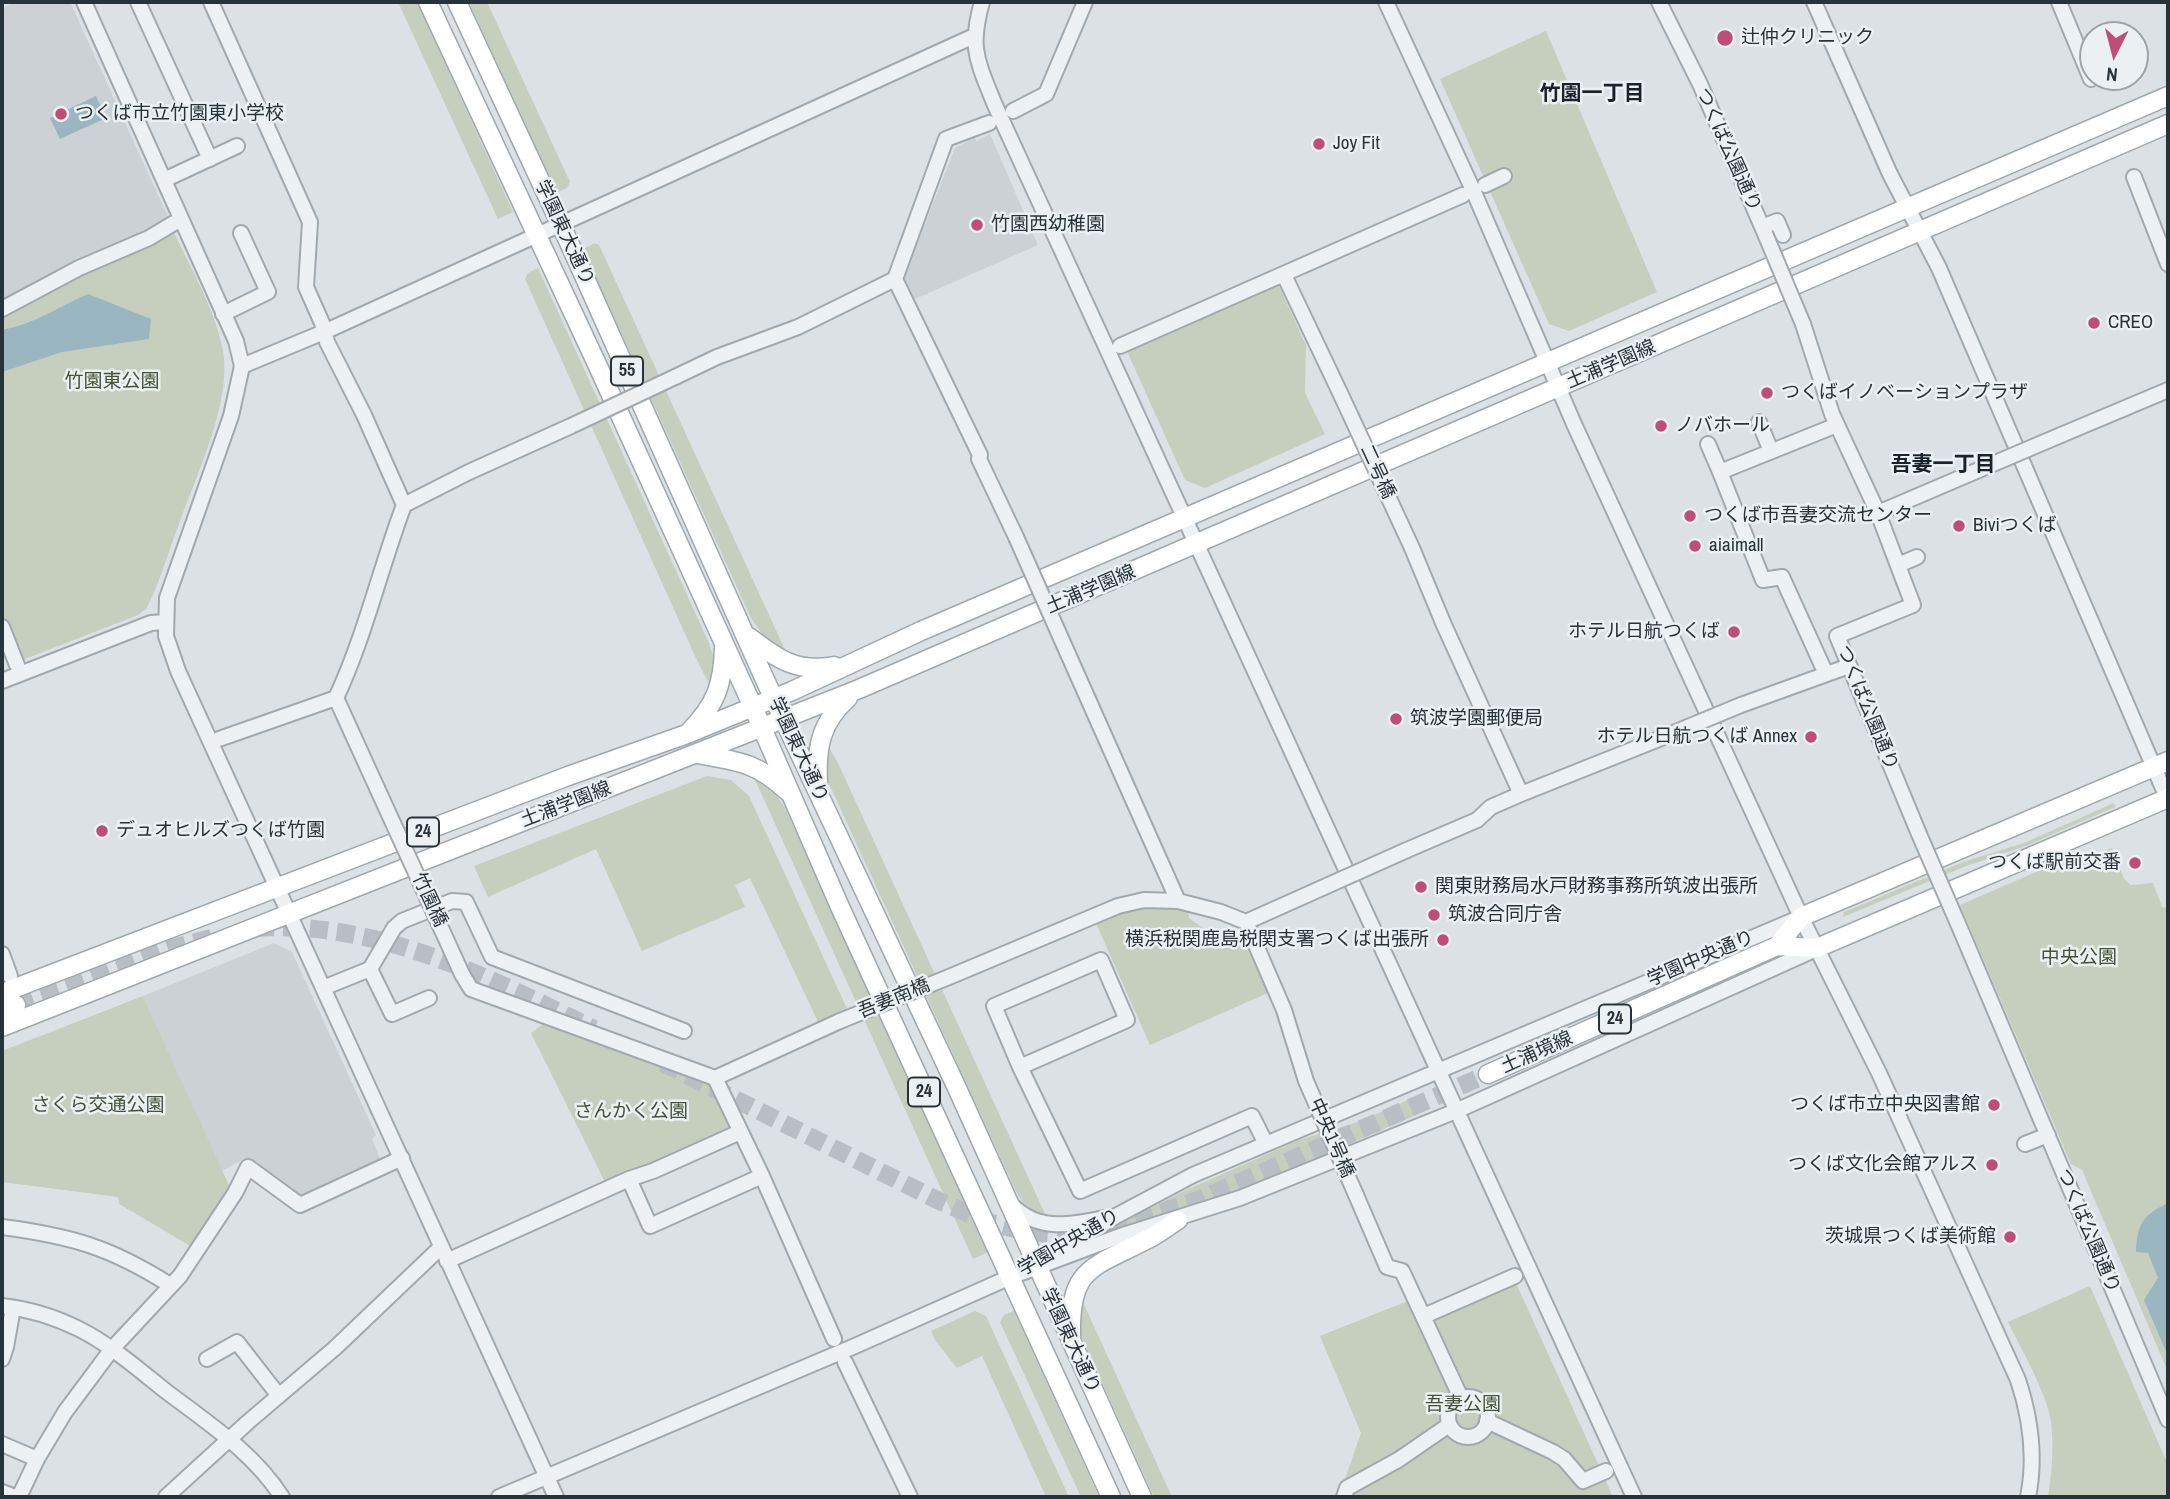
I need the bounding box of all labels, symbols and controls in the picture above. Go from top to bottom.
north arrow [2079,21,2149,91]
place label: 辻仲クリニック [1741,27,1874,49]
marker: 辻仲クリニック [1715,28,1735,48]
text: N [2105,61,2119,88]
district label: 竹園一丁目 [1540,81,1644,107]
street label: つくば公園通り [1691,85,1765,215]
place label: つくば市立竹園東小学校 [75,103,284,125]
marker: つくば市立竹園東小学校 [53,106,69,122]
place label: Joy Fit [1333,133,1380,155]
marker: Joy Fit [1311,136,1327,152]
street label: 学園東大通り [530,177,598,289]
place label: 竹園西幼稚園 [991,214,1105,236]
marker: 竹園西幼稚園 [969,217,985,233]
place label: CREO [2108,312,2153,334]
marker: CREO [2086,315,2102,331]
street label: 土浦学園線 [1563,336,1659,394]
road number: 55 [611,356,643,386]
park label: 竹園東公園 [65,371,159,393]
place label: つくばイノベーションプラザ [1781,382,2028,404]
marker: つくばイノベーションプラザ [1759,385,1775,401]
place label: ノバホール [1675,415,1770,437]
marker: ノバホール [1653,418,1669,434]
street label: 二号橋 [1355,441,1399,503]
district label: 吾妻一丁目 [1891,452,1995,478]
place label: つくば市吾妻交流センター [1704,505,1932,527]
marker: つくば市吾妻交流センター [1682,508,1698,524]
place label: Biviつくば [1973,515,2057,537]
marker: Biviつくば [1951,518,1967,534]
place label: aiaimall [1709,535,1764,557]
marker: aiaimall [1687,538,1703,554]
street label: 土浦学園線 [1043,561,1139,619]
place label: ホテル日航つくば [1568,621,1720,643]
marker: ホテル日航つくば [1726,624,1742,640]
street label: つくば公園通り [1832,642,1902,774]
street label: 学園東大通り [764,694,832,806]
place label: 筑波学園郵便局 [1410,708,1543,730]
marker: 筑波学園郵便局 [1388,711,1404,727]
place label: ホテル日航つくば Annex [1596,726,1797,748]
marker: ホテル日航つくば Annex [1803,729,1819,745]
street label: 土浦学園線 [518,777,614,833]
road number: 24 [407,818,439,846]
place label: デュオヒルズつくば竹園 [116,820,325,842]
marker: デュオヒルズつくば竹園 [94,823,110,839]
place label: つくば駅前交番 [1988,852,2121,874]
marker: つくば駅前交番 [2127,855,2143,871]
street label: 竹園橋 [407,869,451,931]
place label: 関東財務局水戸財務事務所筑波出張所 [1435,876,1758,898]
marker: 関東財務局水戸財務事務所筑波出張所 [1413,879,1429,895]
place label: 筑波合同庁舎 [1448,904,1562,926]
marker: 筑波合同庁舎 [1426,907,1442,923]
street label: 学園中央通り [1644,926,1758,992]
place label: 横浜税関鹿島税関支署つくば出張所 [1125,929,1429,951]
marker: 横浜税関鹿島税関支署つくば出張所 [1435,932,1451,948]
park label: 中央公園 [2041,947,2117,969]
street label: 吾妻南橋 [854,974,934,1024]
road number: 24 [1599,1004,1631,1034]
street label: 土浦境線 [1498,1027,1576,1079]
road number: 24 [908,1078,940,1106]
place label: つくば市立中央図書館 [1790,1094,1980,1116]
park label: さくら交通公園 [32,1095,164,1117]
street label: 中央1号橋 [1303,1095,1359,1181]
marker: つくば市立中央図書館 [1986,1097,2002,1113]
park label: さんかく公園 [574,1101,688,1123]
place label: つくば文化会館アルス [1788,1154,1978,1176]
marker: つくば文化会館アルス [1984,1157,2000,1173]
street label: つくば公園通り [2052,1165,2124,1297]
street label: 学園中央通り [1014,1205,1124,1281]
place label: 茨城県つくば美術館 [1825,1226,1996,1248]
marker: 茨城県つくば美術館 [2002,1229,2018,1245]
street label: 学園東大通り [1036,1285,1104,1397]
park label: 吾妻公園 [1425,1394,1501,1416]

